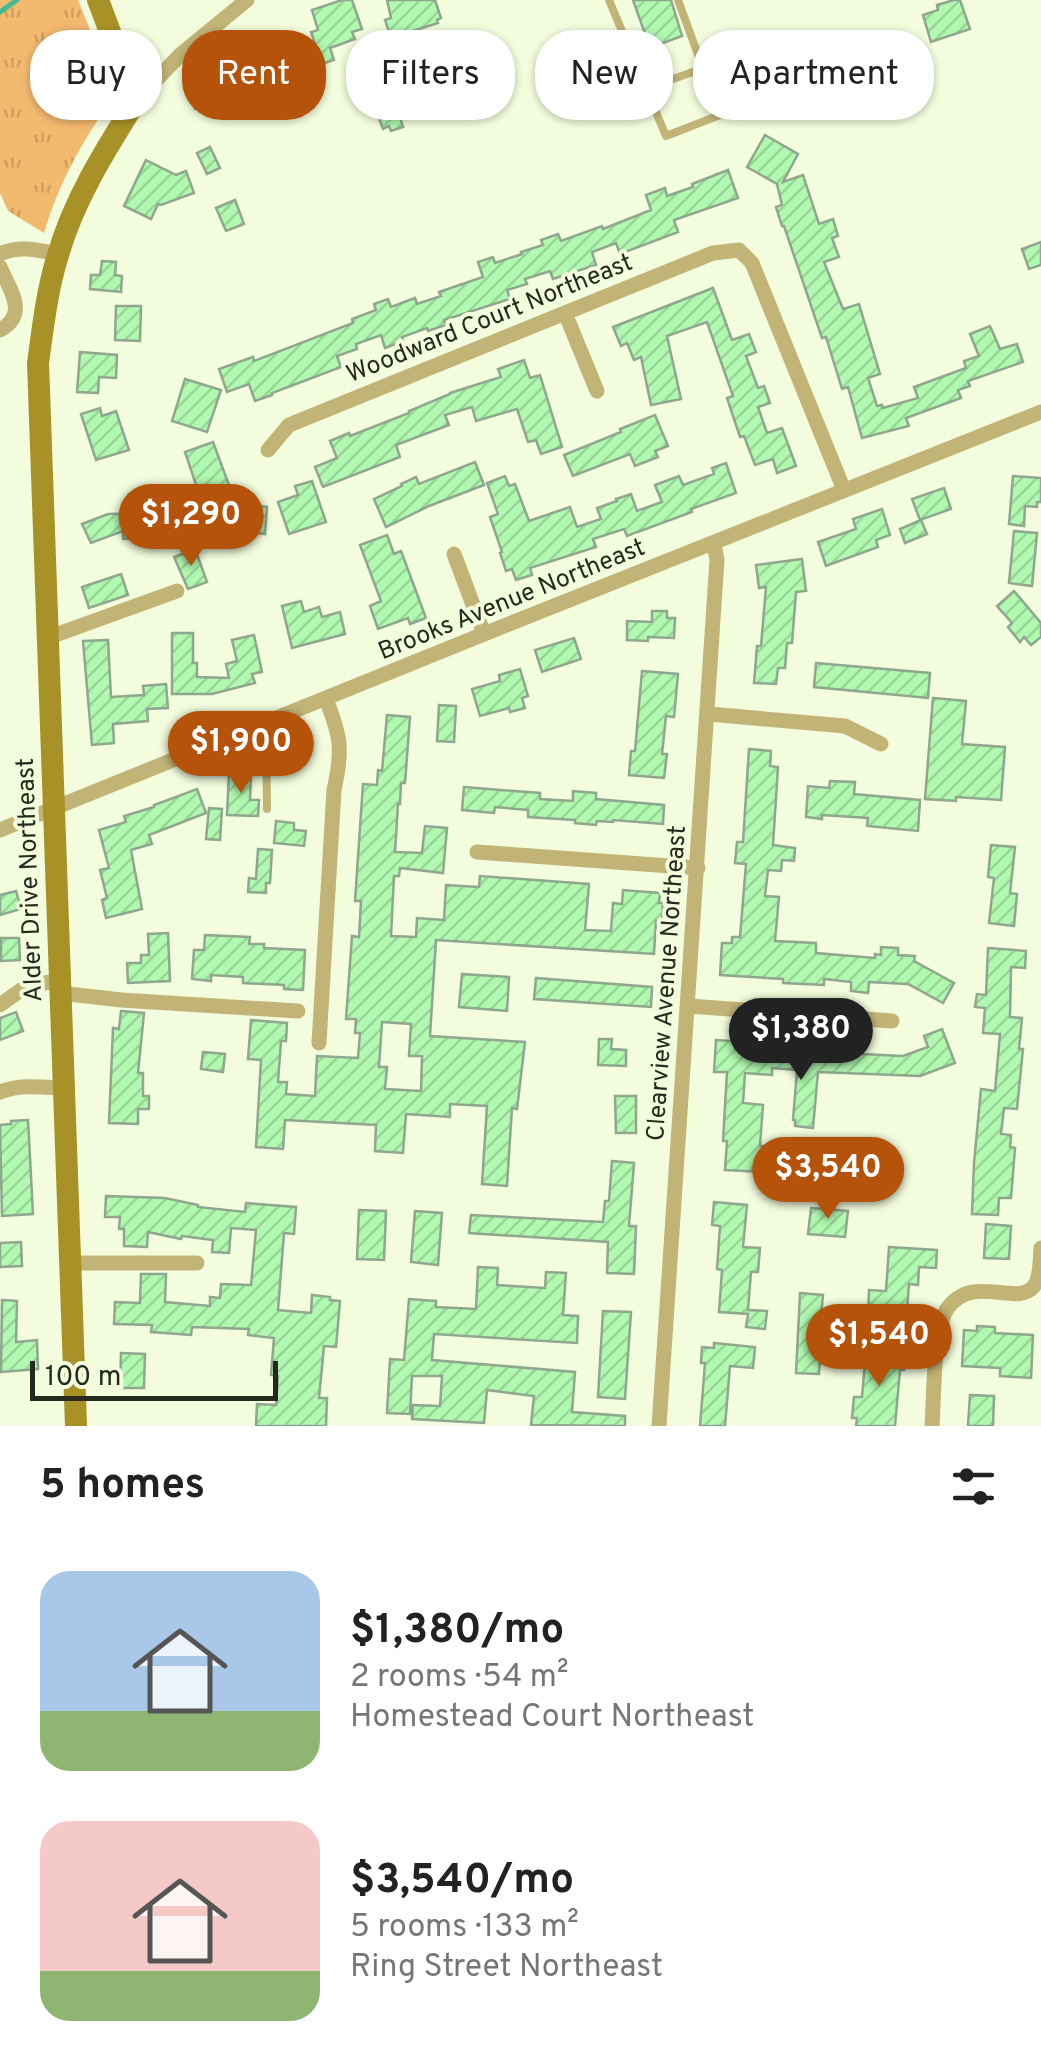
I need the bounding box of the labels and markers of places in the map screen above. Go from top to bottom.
pin: $1,290 [110,484,272,569]
pin: $1,900 [160,711,322,796]
pin: $1,380 [720,998,882,1083]
pin: $3,540 [747,1137,909,1222]
pin: $1,540 [798,1304,960,1389]

